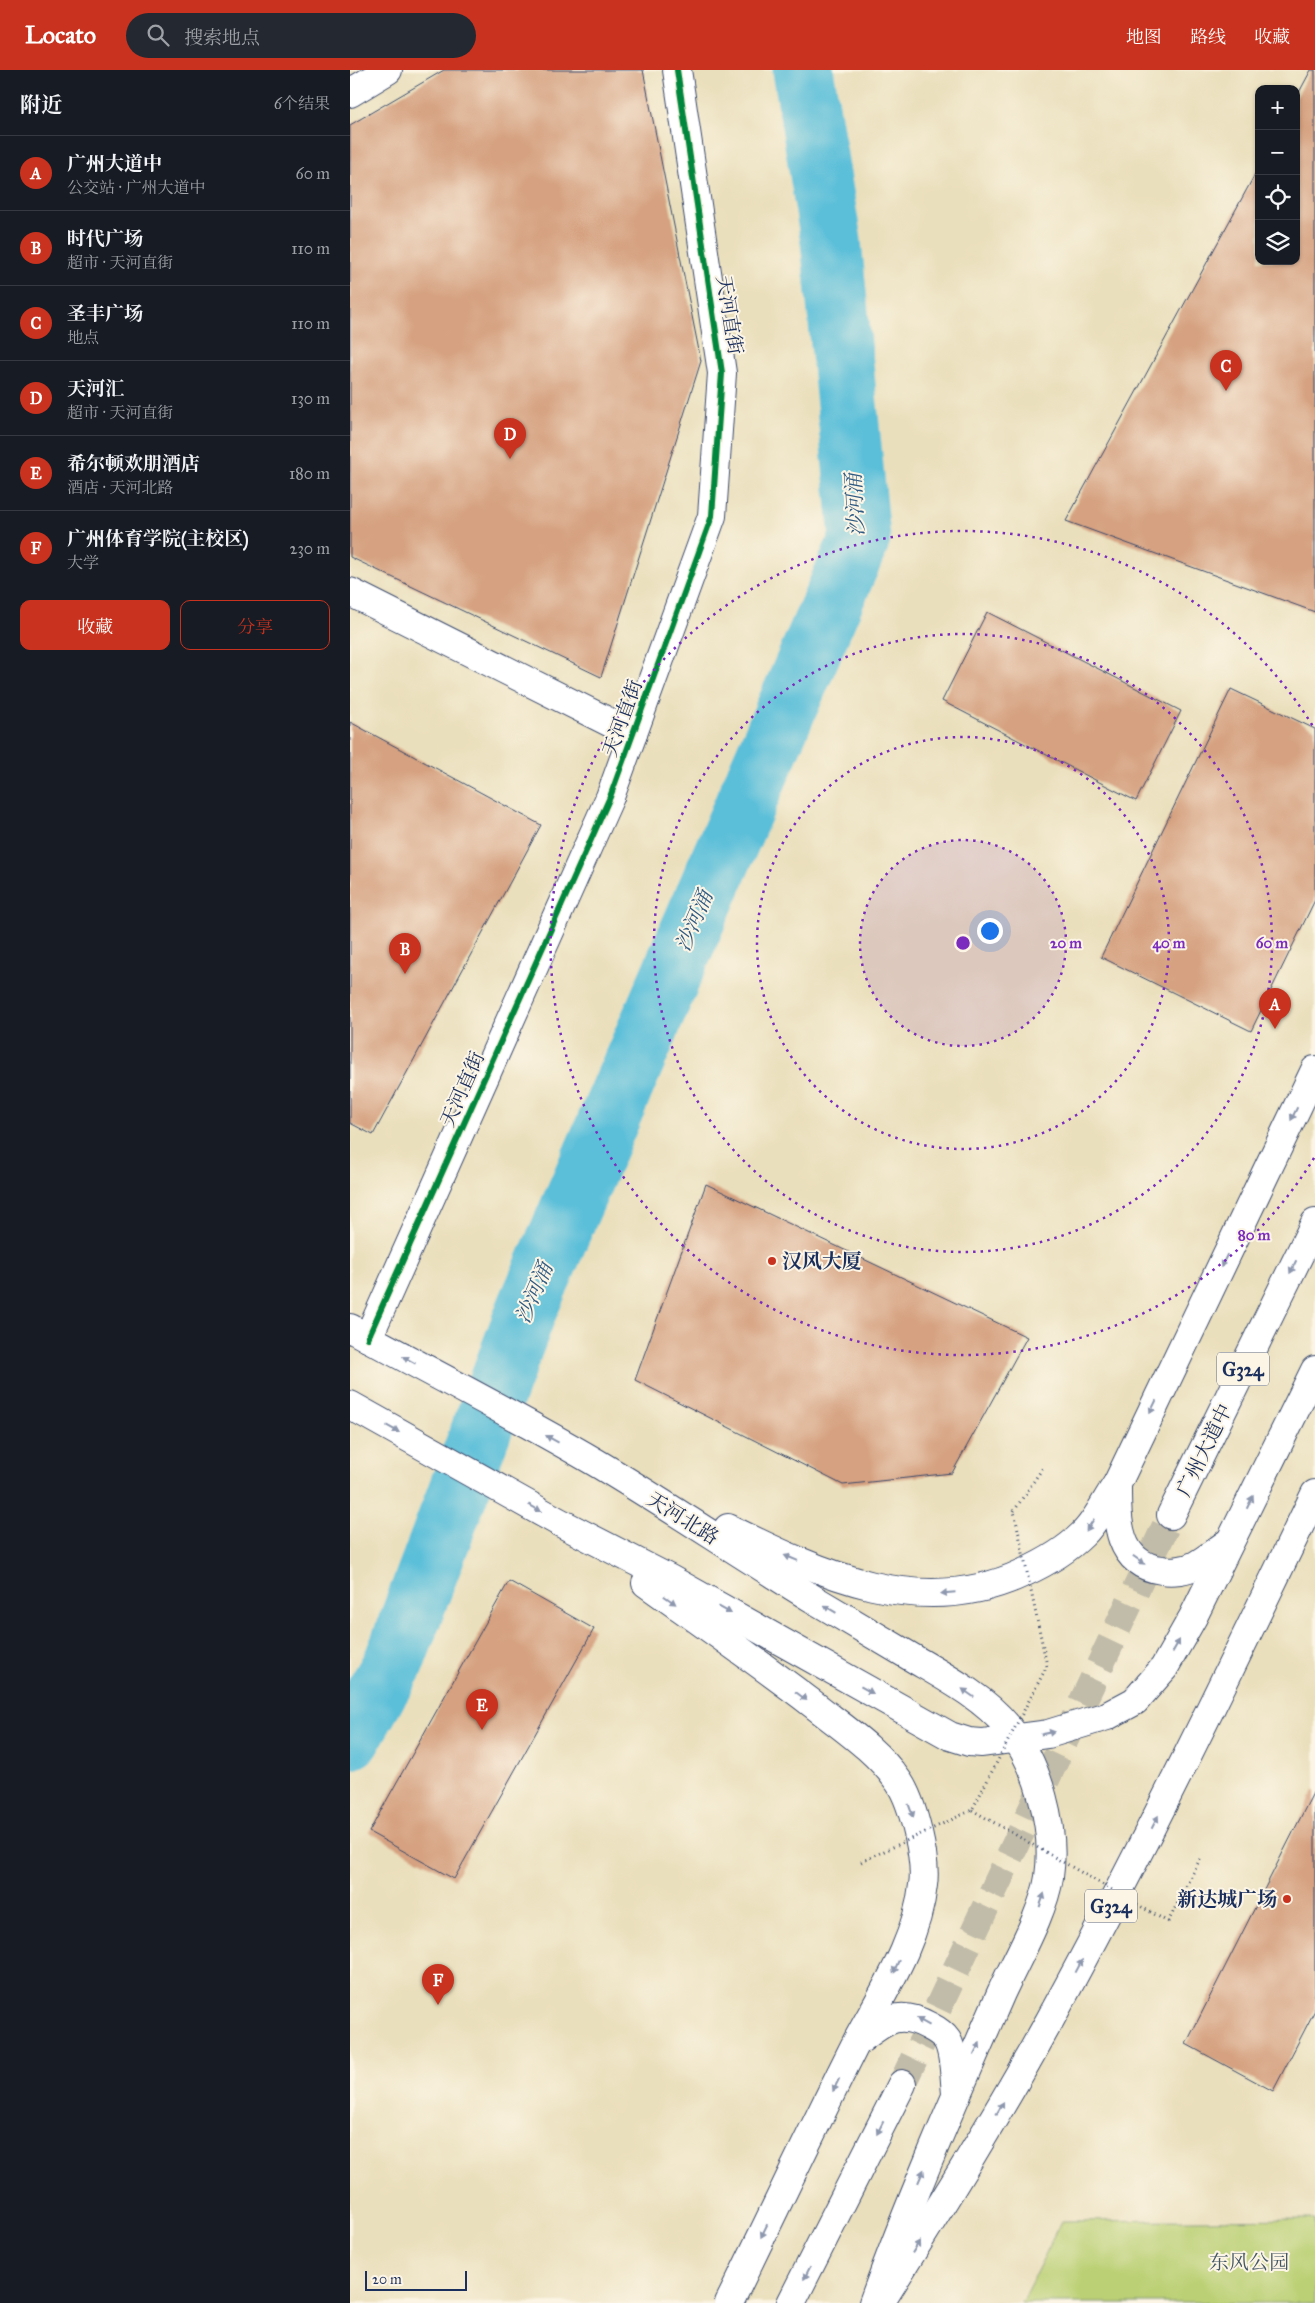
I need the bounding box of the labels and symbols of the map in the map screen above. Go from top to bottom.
street label: 天河直街 [712,274,748,356]
pin: C [1210,350,1242,391]
pin: D [494,418,526,459]
water label: 沙河涌 [840,471,870,537]
street label: 天河直街 [597,676,647,760]
water label: 沙河涌 [670,885,719,955]
your location [977,918,1003,944]
pin: B [389,933,421,974]
centre of rings [954,934,972,952]
text: 20 m [1050,934,1082,952]
text: 40 m [1153,934,1186,953]
text: 60 m [1256,934,1289,952]
pin: A [1259,988,1291,1029]
street label: 天河直街 [435,1048,489,1130]
one-way arrow [1290,1107,1298,1121]
text: 80 m [1238,1226,1271,1244]
place label: 汉风大厦 [782,1249,862,1273]
one-way arrow [1219,1254,1227,1268]
marker: 汉风大厦 [766,1255,778,1267]
water label: 沙河涌 [510,1257,559,1327]
one-way arrow [1289,1260,1297,1274]
road number: G324 [1217,1352,1269,1386]
one-way arrow [403,1356,416,1365]
one-way arrow [1149,1400,1157,1414]
street label: 广州大道中 [1171,1400,1237,1500]
one-way arrow [385,1425,400,1433]
one-way arrow [545,1434,558,1443]
street label: 天河北路 [643,1487,723,1549]
one-way arrow [1246,1495,1254,1509]
one-way arrow [527,1504,542,1512]
one-way arrow [1085,1518,1095,1531]
one-way arrow [783,1554,798,1562]
one-way arrow [1132,1555,1146,1565]
one-way arrow [939,1589,955,1597]
one-way arrow [663,1595,677,1605]
one-way arrow [823,1604,836,1613]
one-way arrow [718,1606,733,1614]
one-way arrow [1172,1639,1180,1654]
one-way arrow [860,1686,874,1694]
one-way arrow [962,1688,975,1698]
pin: E [466,1689,498,1730]
one-way arrow [794,1690,807,1701]
one-way arrow [1040,1729,1056,1737]
one-way arrow [908,1804,915,1819]
one-way arrow [1150,1815,1159,1829]
place label: 新达城广场 [1177,1887,1277,1911]
road number: G324 [1085,1890,1137,1922]
one-way arrow [1038,1892,1046,1907]
marker: 新达城广场 [1281,1893,1293,1905]
one-way arrow [1075,1959,1083,1973]
one-way arrow [892,1960,900,1975]
pin: F [422,1964,454,2005]
one-way arrow [916,2018,929,2027]
one-way arrow [973,2042,981,2056]
one-way arrow [832,2078,840,2092]
one-way arrow [996,2101,1004,2115]
one-way arrow [876,2121,884,2135]
one-way arrow [918,2169,926,2183]
one-way arrow [760,2224,768,2238]
one-way arrow [911,2240,920,2253]
park label: 东风公园 [1209,2250,1289,2274]
one-way arrow [803,2266,811,2280]
scale bar [365,2268,468,2291]

